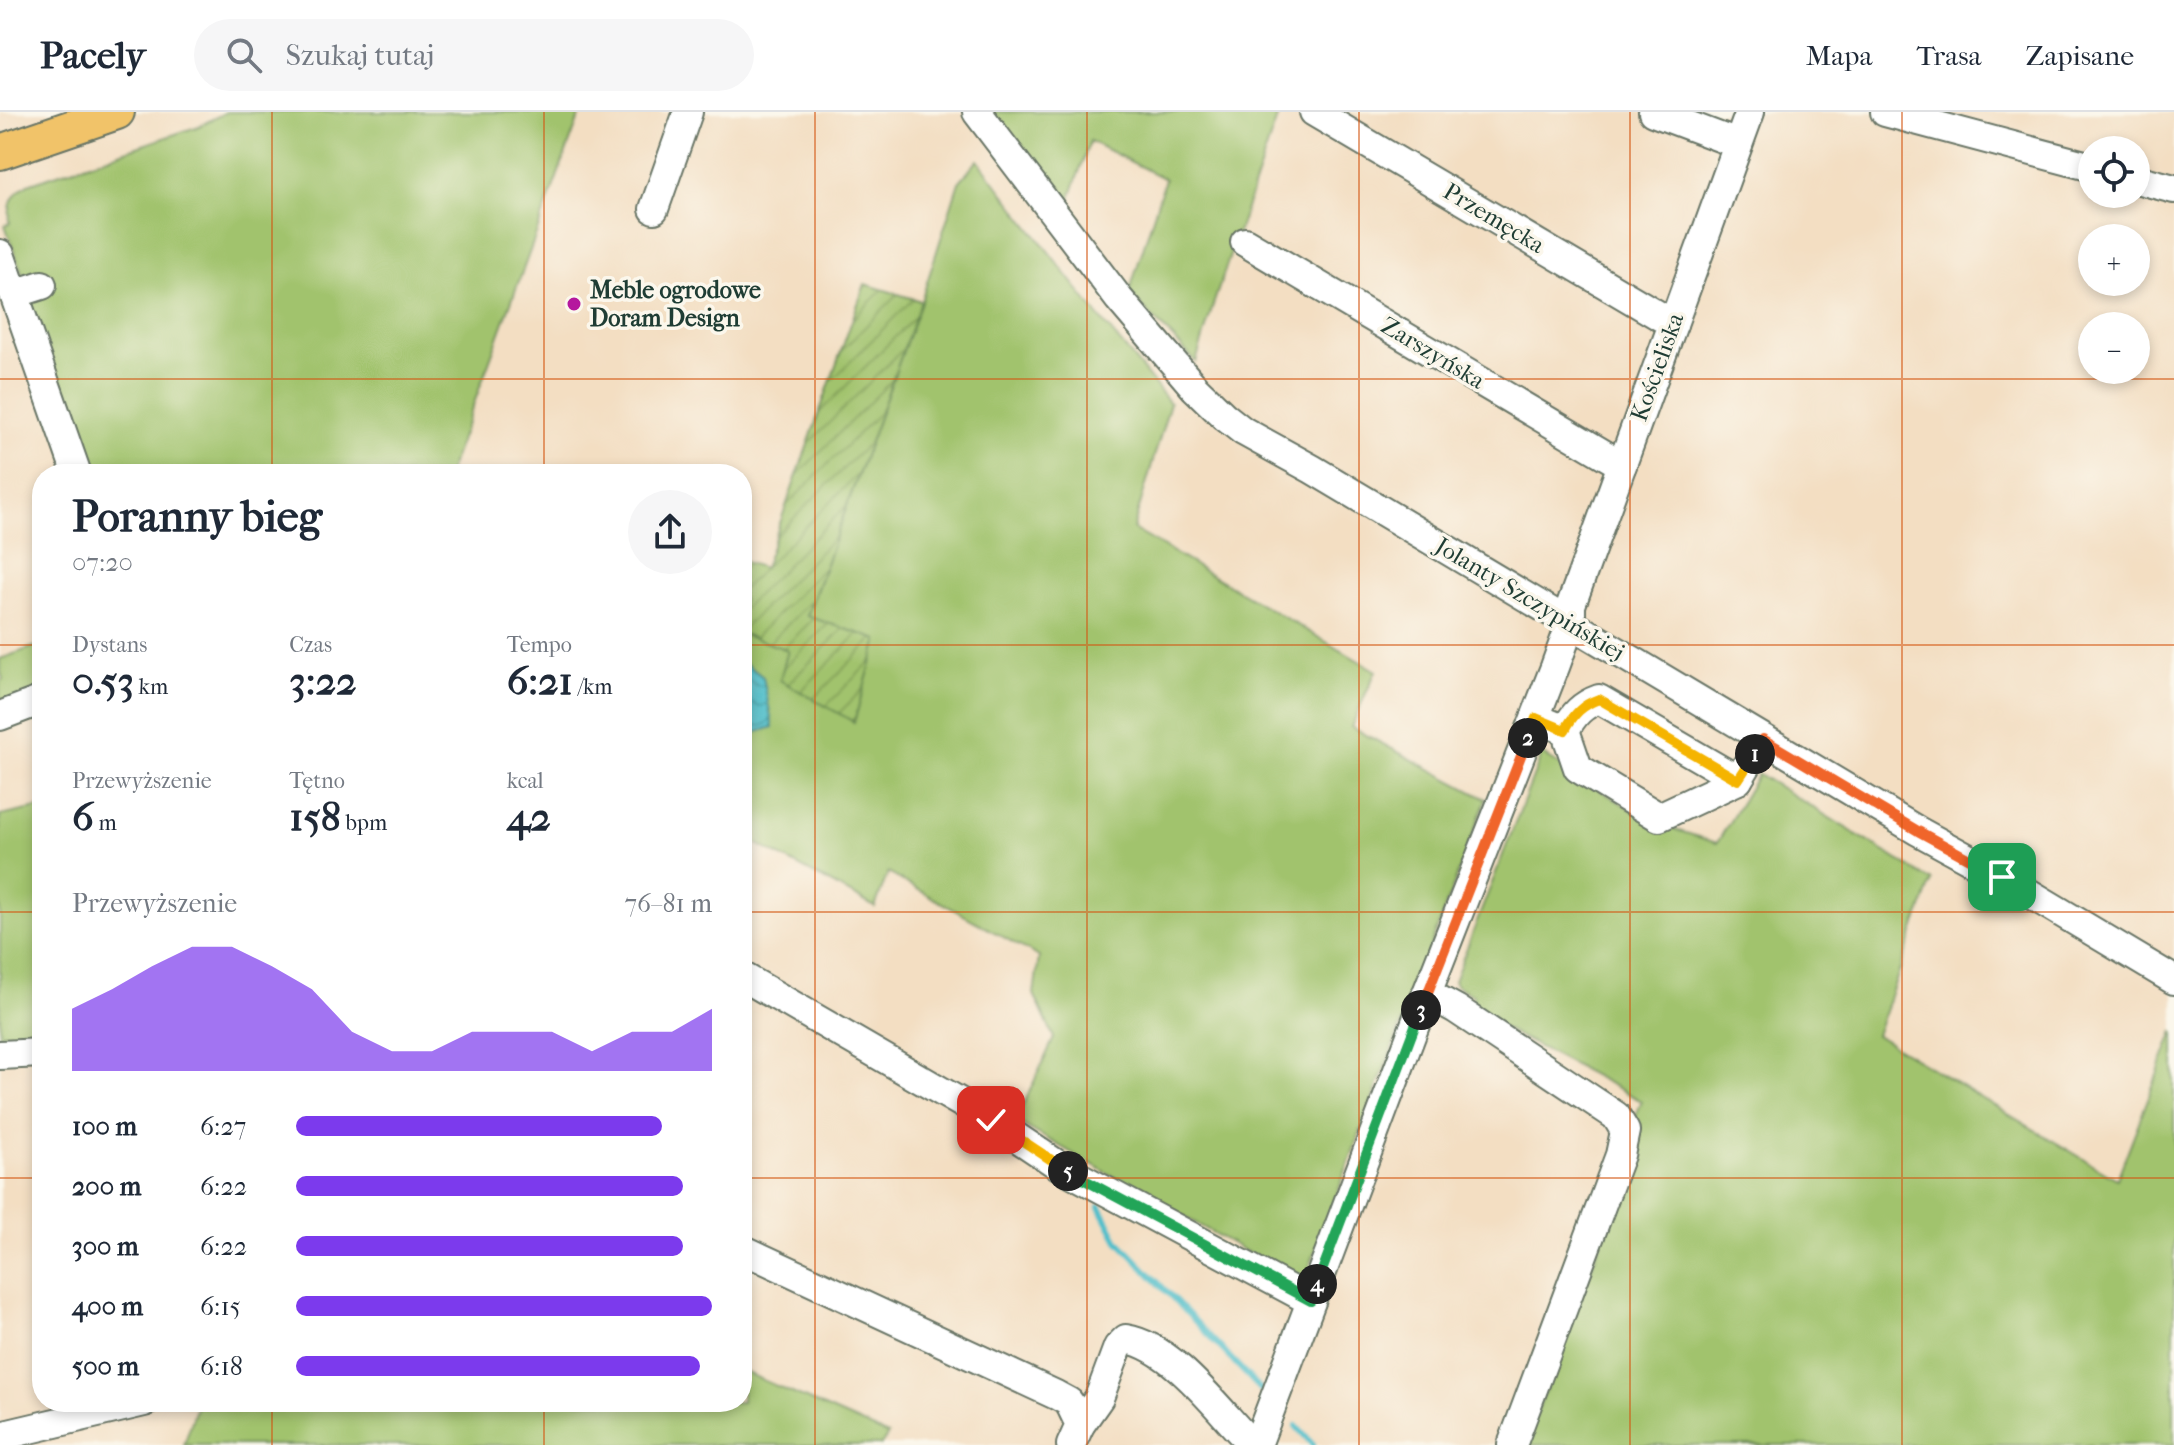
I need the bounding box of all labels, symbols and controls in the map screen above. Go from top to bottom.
search box [194,19,754,91]
text: Pacely [40,33,146,78]
icon: search [222,33,266,77]
text: Szukaj tutaj [286,38,434,73]
text: Mapa [1806,39,1872,72]
text: Trasa [1916,39,1982,72]
text: Zapisane [2026,39,2134,72]
map controls [2078,136,2150,384]
button: locate [2078,136,2150,208]
street label: Przemęcka [1438,177,1550,260]
button: + [2078,224,2150,296]
place label: Meble ogrodowe Doram Design [590,276,761,332]
marker: Meble ogrodowe Doram Design [565,295,583,313]
street label: Kościeliska [1624,308,1690,425]
street label: Zarszyńska [1376,311,1491,395]
button: − [2078,312,2150,384]
button: share [628,490,712,574]
text: Poranny bieg [72,491,322,542]
street label: Jolanty Szczypińskiej [1429,530,1630,667]
text: 07:20 [72,547,133,578]
text: Dystans [72,632,147,658]
text: Czas [289,632,332,658]
text: Tempo [507,632,572,658]
text: 0.53 [72,658,134,704]
text: 3:22 [289,658,357,704]
text: 6:21 [507,658,573,704]
text: km [134,674,168,700]
text: /km [573,674,613,700]
pin: 2 [1508,718,1548,758]
text: 2 [1522,725,1534,751]
pin: 1 [1735,734,1775,774]
text: 1 [1751,741,1759,767]
text: Przewyższenie [72,768,212,794]
text: Tętno [289,768,345,794]
text: kcal [507,768,544,794]
text: 6 [72,794,94,840]
text: 158 [289,794,341,840]
text: 42 [507,794,551,840]
text: m [94,810,117,836]
text: bpm [341,810,387,836]
pin [1968,843,2036,911]
icon: arrive [1980,855,2024,899]
text: Przewyższenie [72,888,237,919]
text: 76–81 m [625,888,712,919]
pin: 3 [1401,990,1441,1030]
text: 3 [1416,997,1426,1023]
pin [957,1086,1025,1154]
icon: check [969,1098,1013,1142]
text: 100 m [72,1111,137,1142]
text: 6:27 [200,1111,246,1142]
pin: 5 [1048,1151,1088,1191]
text: 5 [1063,1158,1073,1184]
text: 200 m [72,1171,141,1202]
text: 6:22 [200,1171,247,1202]
text: 300 m [72,1231,139,1262]
text: 6:22 [200,1231,247,1262]
pin: 4 [1297,1264,1337,1304]
text: 4 [1311,1271,1324,1297]
text: 400 m [72,1291,143,1322]
text: 6:15 [200,1291,241,1322]
text: 500 m [72,1351,139,1382]
text: 6:18 [200,1351,243,1382]

